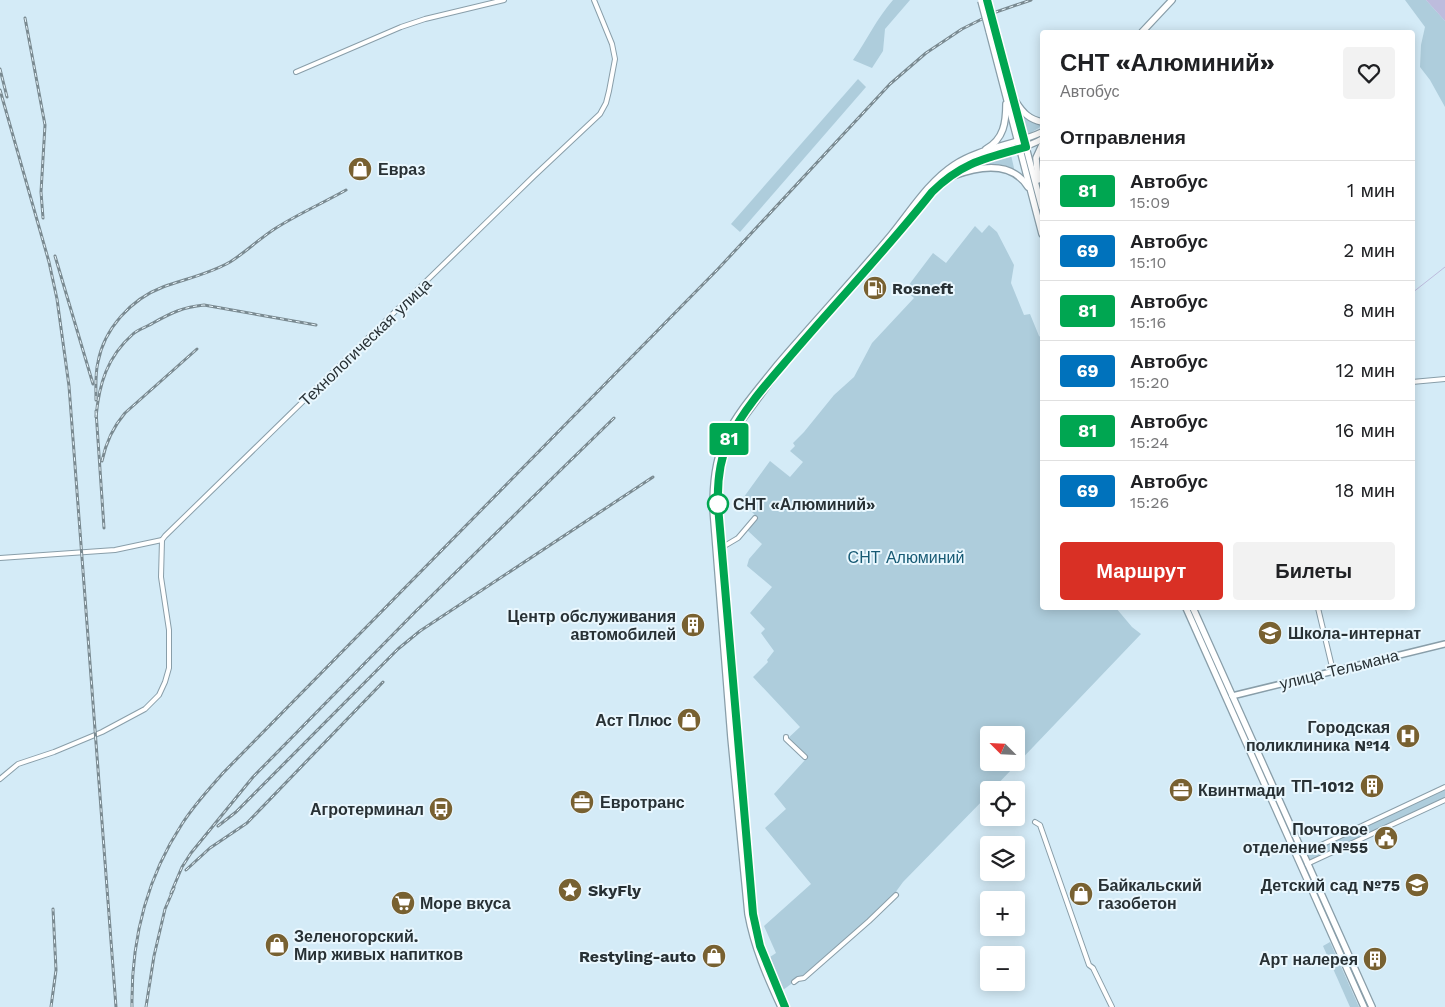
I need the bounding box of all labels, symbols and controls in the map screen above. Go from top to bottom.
button: heart [1343,47,1395,99]
text: СНТ «Алюминий» [1060,49,1275,77]
text: Автобус [1060,82,1120,101]
text: Отправления [1060,126,1186,149]
shop icon: Евраз [347,156,373,182]
place label: Евраз [378,160,425,179]
text: Автобус [1130,170,1208,193]
text: 1 мин [1347,179,1395,202]
text: 81 [1078,180,1097,201]
text: 15:09 [1130,193,1170,212]
text: Автобус [1130,230,1208,253]
text: 2 мин [1343,239,1395,262]
text: 69 [1076,240,1099,261]
text: 15:10 [1130,253,1166,272]
street label: Технологическая улица [296,274,435,410]
fuel station icon: Rosneft [862,275,888,301]
place label: Rosneft [892,279,953,298]
text: Автобус [1130,290,1208,313]
text: 8 мин [1343,299,1395,322]
text: 81 [1078,300,1097,321]
text: 15:16 [1130,313,1166,332]
text: Автобус [1130,350,1208,373]
text: 12 мин [1336,359,1395,382]
text: 69 [1076,360,1099,381]
text: 15:20 [1130,373,1170,392]
text: Автобус [1130,410,1208,433]
text: 16 мин [1335,419,1395,442]
text: 81 [1078,420,1097,441]
line badge: 81 [706,423,752,455]
text: 81 [719,428,739,449]
text: 15:24 [1130,433,1169,452]
text: Автобус [1130,470,1208,493]
text: 18 мин [1335,479,1395,502]
text: 69 [1076,480,1099,501]
marker: СНТ «Алюминий» [707,493,729,515]
text: 15:26 [1130,493,1169,512]
place label: СНТ «Алюминий» [733,495,875,514]
button: Маршрут [1060,542,1223,600]
button: Билеты [1233,542,1395,600]
park label: СНТ Алюминий [848,548,964,567]
place label: Центр обслуживания автомобилей [507,607,676,644]
building icon: Центр обслуживания автомобилей [680,612,706,638]
school or university icon: Школа-интернат [1257,620,1283,646]
place label: Школа-интернат [1288,624,1421,643]
street label: улица Тельмана [1278,645,1401,693]
shop icon: Аст Плюс [676,707,702,733]
place label: Аст Плюс [595,711,672,730]
place label: Городская поликлиника №14 [1246,718,1390,755]
hospital icon: Городская поликлиника №14 [1395,723,1421,749]
north arrow [980,726,1025,771]
map controls [980,726,1025,991]
building icon: ТП-1012 [1359,773,1385,799]
office icon: Квинтмади [1168,777,1194,803]
place label: ТП-1012 [1291,777,1354,796]
button: locate [980,781,1025,826]
place label: Квинтмади [1198,781,1285,800]
office icon: Евротранс [569,789,595,815]
place label: Евротранс [600,793,685,812]
bus stop icon: Агротерминал [428,796,454,822]
place label: Агротерминал [310,800,424,819]
place label: Почтовое отделение №55 [1243,820,1368,857]
public building icon: Почтовое отделение №55 [1373,825,1399,851]
button: layers [980,836,1025,881]
school or university icon: Детский сад №75 [1404,872,1430,898]
place label: Байкальский газобетон [1098,876,1202,913]
place label: Детский сад №75 [1261,876,1400,895]
place icon: SkyFly [557,877,583,903]
place label: SkyFly [588,881,642,900]
shop icon: Байкальский газобетон [1068,881,1094,907]
supermarket icon: Море вкуса [390,890,416,916]
button: + [980,891,1025,936]
place label: Море вкуса [420,894,511,913]
place label: Зеленогорский. Мир живых напитков [294,927,463,964]
shop icon: Зеленогорский. Мир живых напитков [264,932,290,958]
shop icon: Restyling-auto [701,943,727,969]
button: − [980,946,1025,991]
building icon: Арт налерея [1362,946,1388,972]
place label: Restyling-auto [579,947,696,966]
place label: Арт налерея [1259,950,1358,969]

